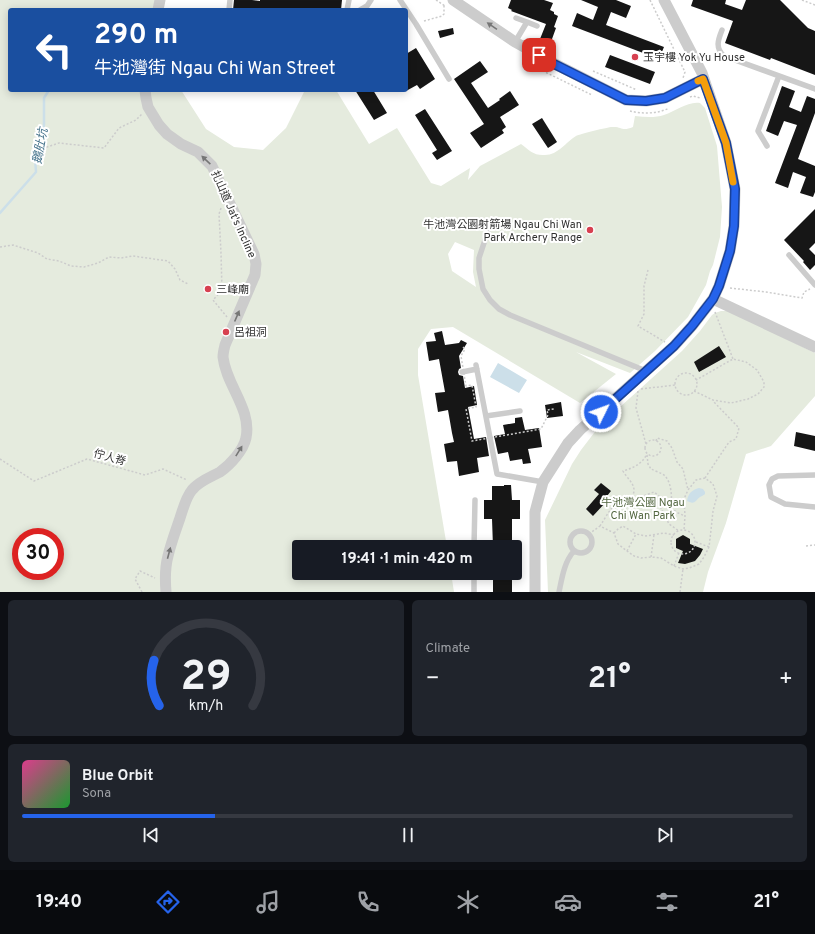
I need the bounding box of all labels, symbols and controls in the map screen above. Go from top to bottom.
text: 290 m [94,18,178,54]
one-way arrow [487,23,498,30]
icon: left [28,24,80,76]
pin [522,38,556,72]
icon: arrive [528,44,550,66]
place label: 玉宇樓 Yok Yu House [643,51,745,65]
marker: 玉宇樓 Yok Yu House [630,52,640,62]
text: 牛池灣街 Ngau Chi Wan Street [94,58,336,81]
water label: 鵝肚坑 [30,125,53,165]
one-way arrow [201,155,211,165]
street label: 扎山道 Jat's Incline [207,168,259,260]
place label: 牛池灣公園射箭場 Ngau Chi Wan Park Archery Range [423,218,582,245]
marker: 牛池灣公園射箭場 Ngau Chi Wan Park Archery Range [585,225,595,235]
place label: 三峰廟 [216,283,249,297]
marker: 三峰廟 [203,284,213,294]
one-way arrow [234,310,240,322]
place label: 呂祖洞 [234,326,267,340]
marker: 呂祖洞 [221,327,231,337]
position arrow [580,391,622,433]
one-way arrow [236,445,243,457]
street label: 佇人脊 [92,447,127,469]
park label: 牛池灣公園 Ngau Chi Wan Park [601,496,685,523]
speed limit sign: 30 [12,528,64,580]
one-way arrow [166,547,172,559]
text: 19:41 · 1 min · 420 m [341,550,473,569]
text: Climate [426,641,470,657]
text: 29 [180,652,231,705]
text: 21° [588,661,631,698]
text: − [426,666,440,693]
text: + [779,666,793,693]
text: km/h [188,697,223,715]
text: Blue Orbit [82,767,153,786]
text: Sona [82,786,111,802]
icon: previous [140,824,162,846]
icon: pause [397,824,419,846]
icon: next [654,824,676,846]
icon: directions [154,888,182,916]
icon: music [254,888,282,916]
icon: phone [354,888,382,916]
icon: climate [454,888,482,916]
icon: car [554,888,582,916]
icon: filters [653,888,681,916]
text: 19:40 [36,891,82,914]
text: 21° [753,891,779,914]

